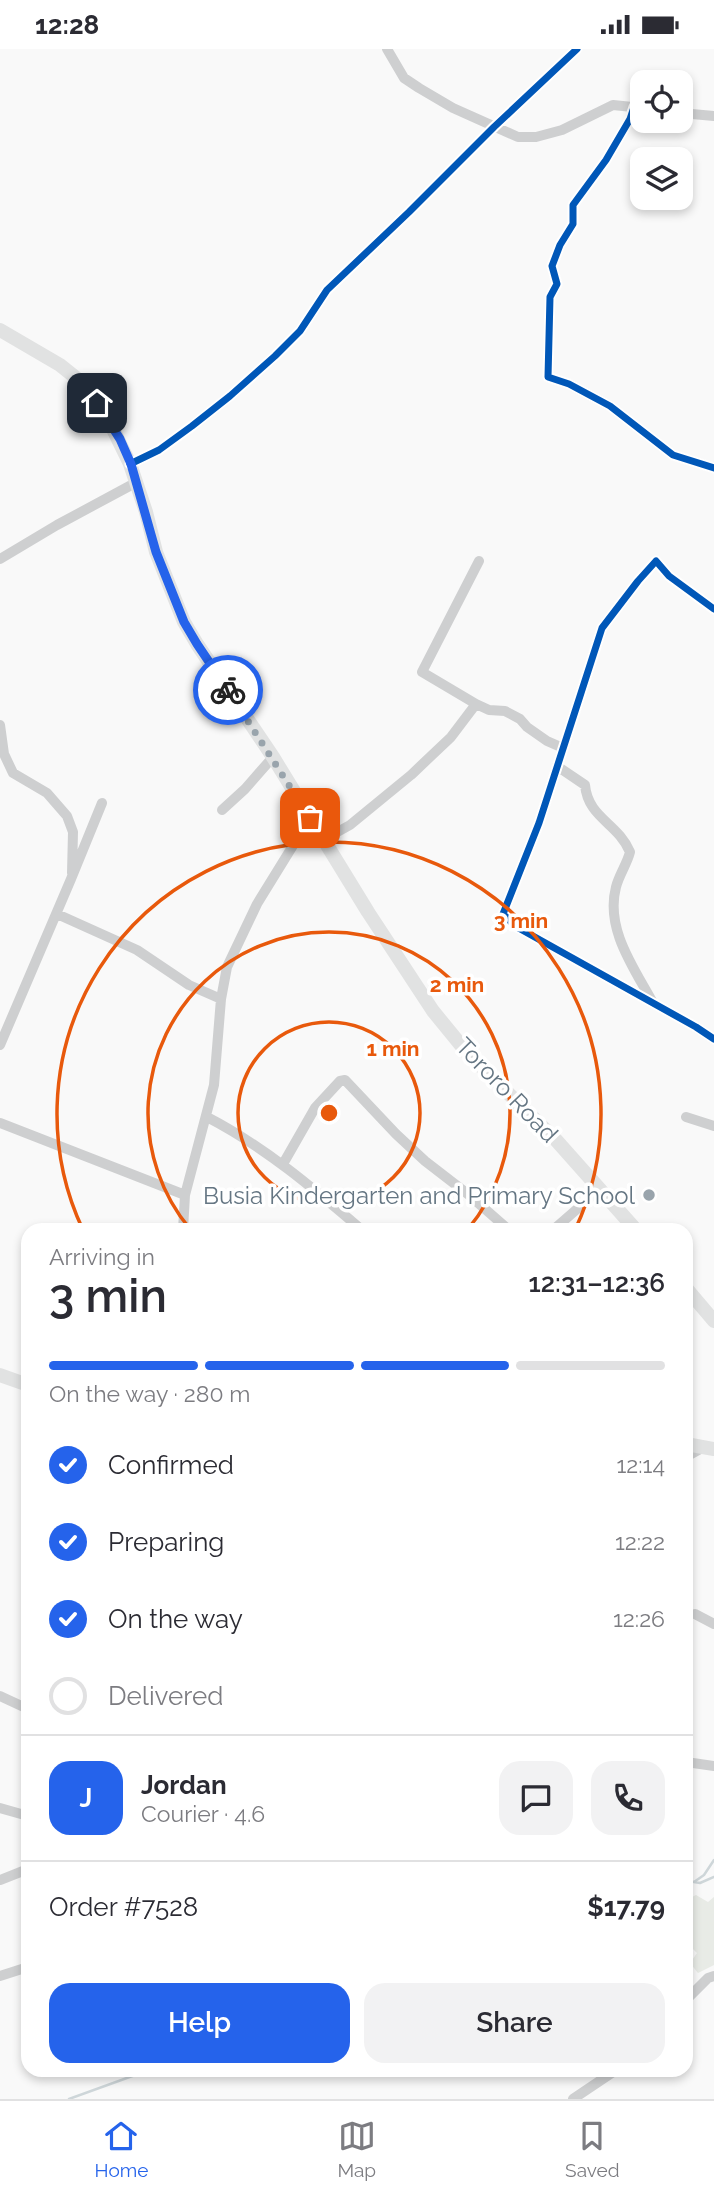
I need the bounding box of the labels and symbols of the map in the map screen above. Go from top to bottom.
pin [67,373,127,433]
courier [193,655,263,725]
pin [280,788,340,848]
text: 3 min [494,908,548,933]
text: 2 min [430,972,484,997]
street label: Tororo Road [450,1032,564,1148]
text: 1 min [366,1036,420,1061]
centre of rings [317,1101,341,1125]
place label: Busia Kindergarten and Primary School [203,1181,635,1210]
marker: Busia Kindergarten and Primary School [641,1187,657,1203]

